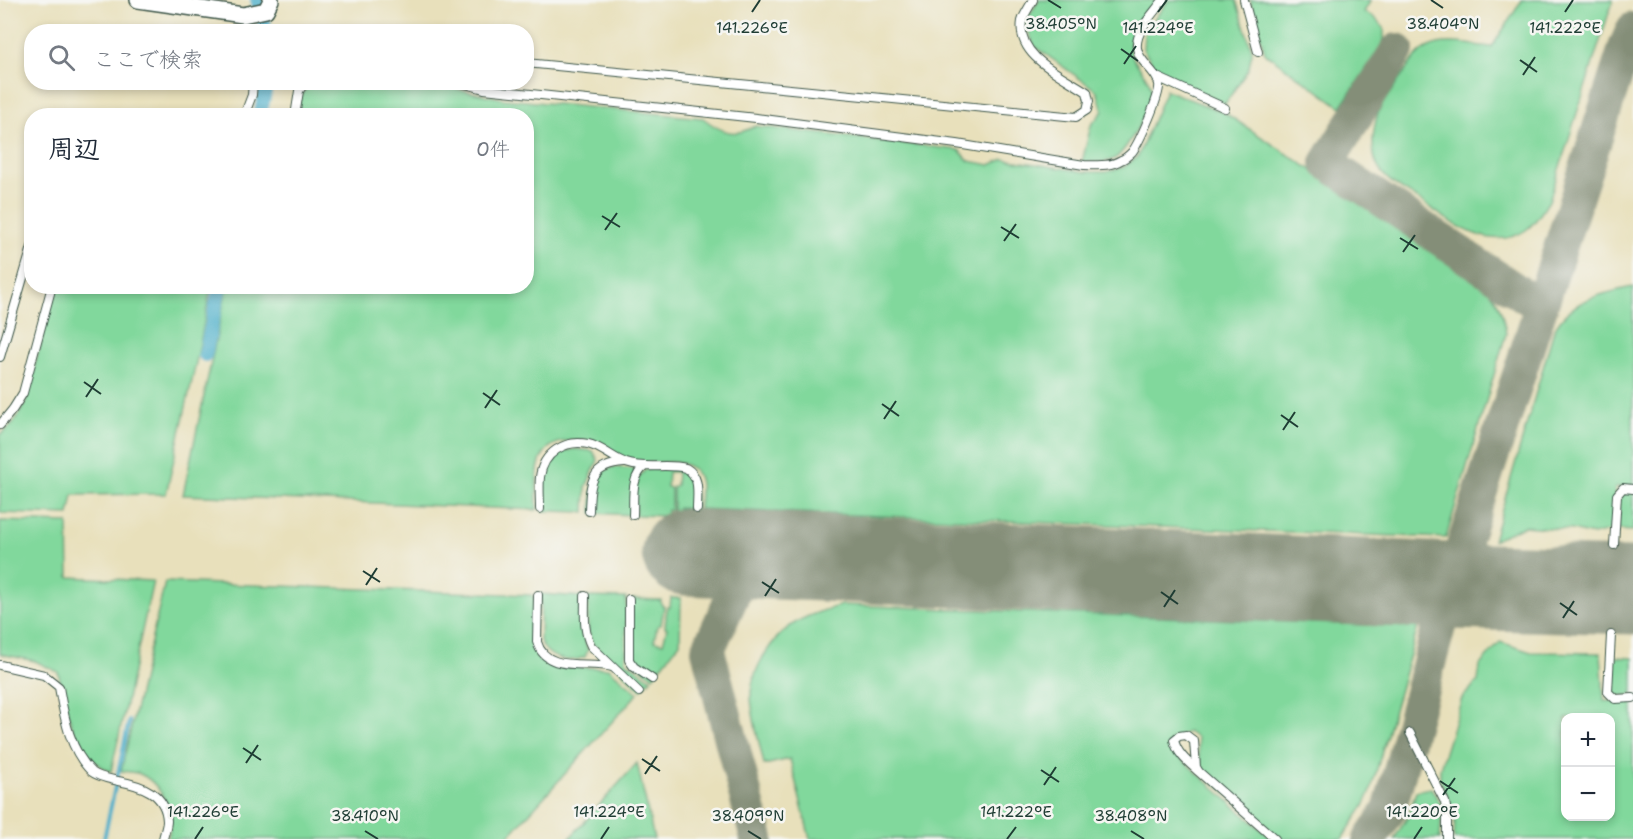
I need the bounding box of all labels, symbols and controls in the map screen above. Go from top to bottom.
text: 38.405°N [1025,14,1097,34]
text: 38.404°N [1407,14,1479,34]
text: 141.226°E [716,18,788,38]
text: 141.224°E [1122,18,1194,38]
text: 141.222°E [1529,18,1601,38]
search box [24,24,534,90]
icon: search [45,41,78,74]
text: ここで検索 [93,45,203,74]
text: 周辺 [48,131,100,166]
text: 0件 [476,136,510,162]
map controls [1561,713,1615,821]
button: + [1561,713,1615,767]
button: − [1561,767,1615,821]
text: 141.226°E [167,802,239,822]
text: 141.224°E [573,802,645,822]
text: 141.222°E [980,802,1052,822]
text: 141.220°E [1386,802,1458,822]
text: 38.410°N [331,806,399,826]
text: 38.409°N [712,806,784,826]
text: 38.408°N [1094,806,1168,826]

